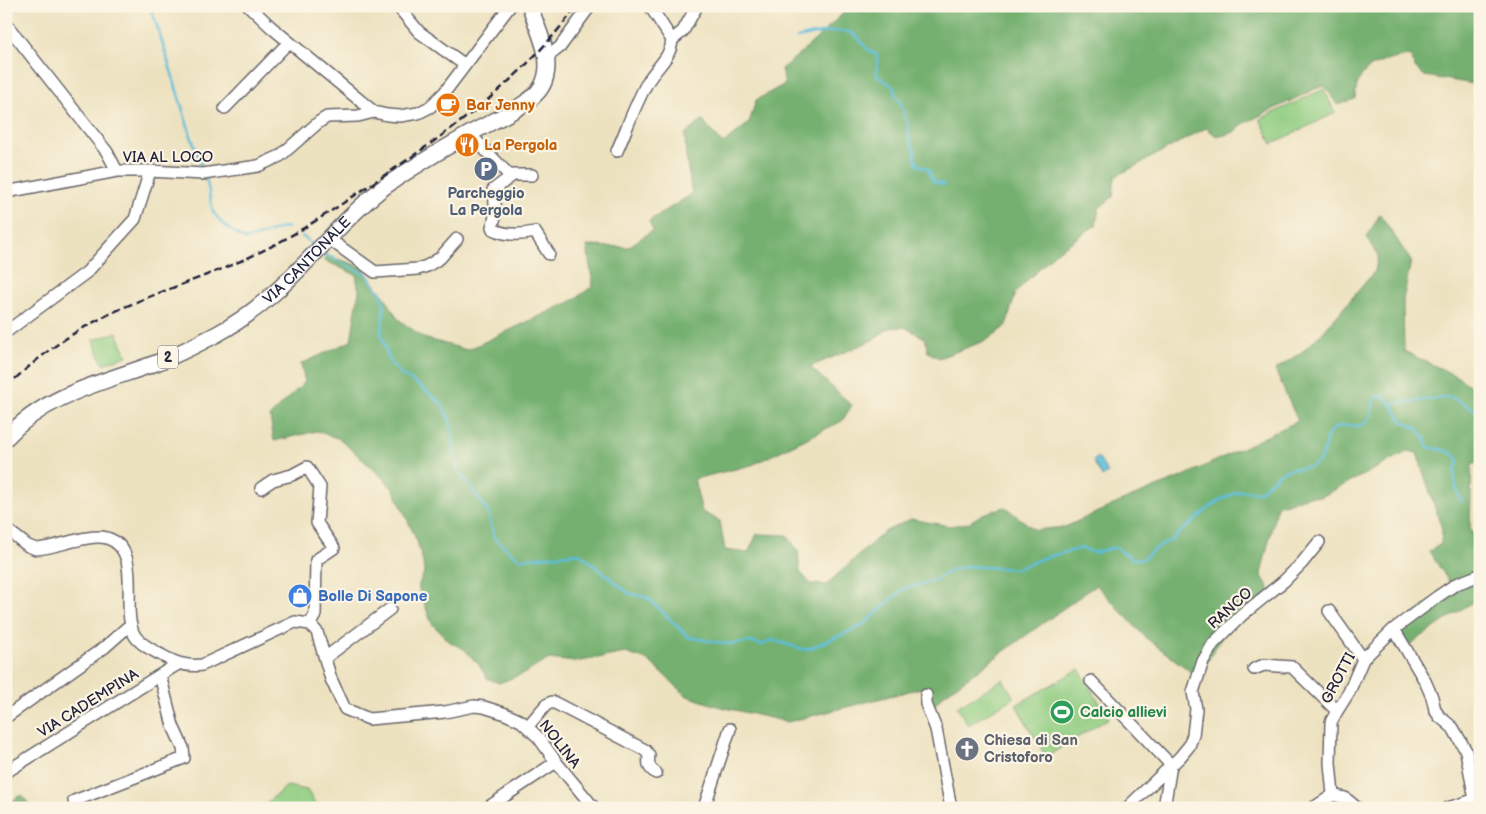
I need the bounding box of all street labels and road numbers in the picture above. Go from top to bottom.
street label: VIA AL LOCO [123,148,213,167]
street label: VIA CANTONALE [259,213,355,309]
road number: 2 [158,346,178,368]
street label: RANCO [1204,584,1256,633]
street label: GROTTI [1317,649,1360,707]
street label: VIA CADEMPINA [34,664,143,742]
street label: NOLINA [535,716,585,773]

